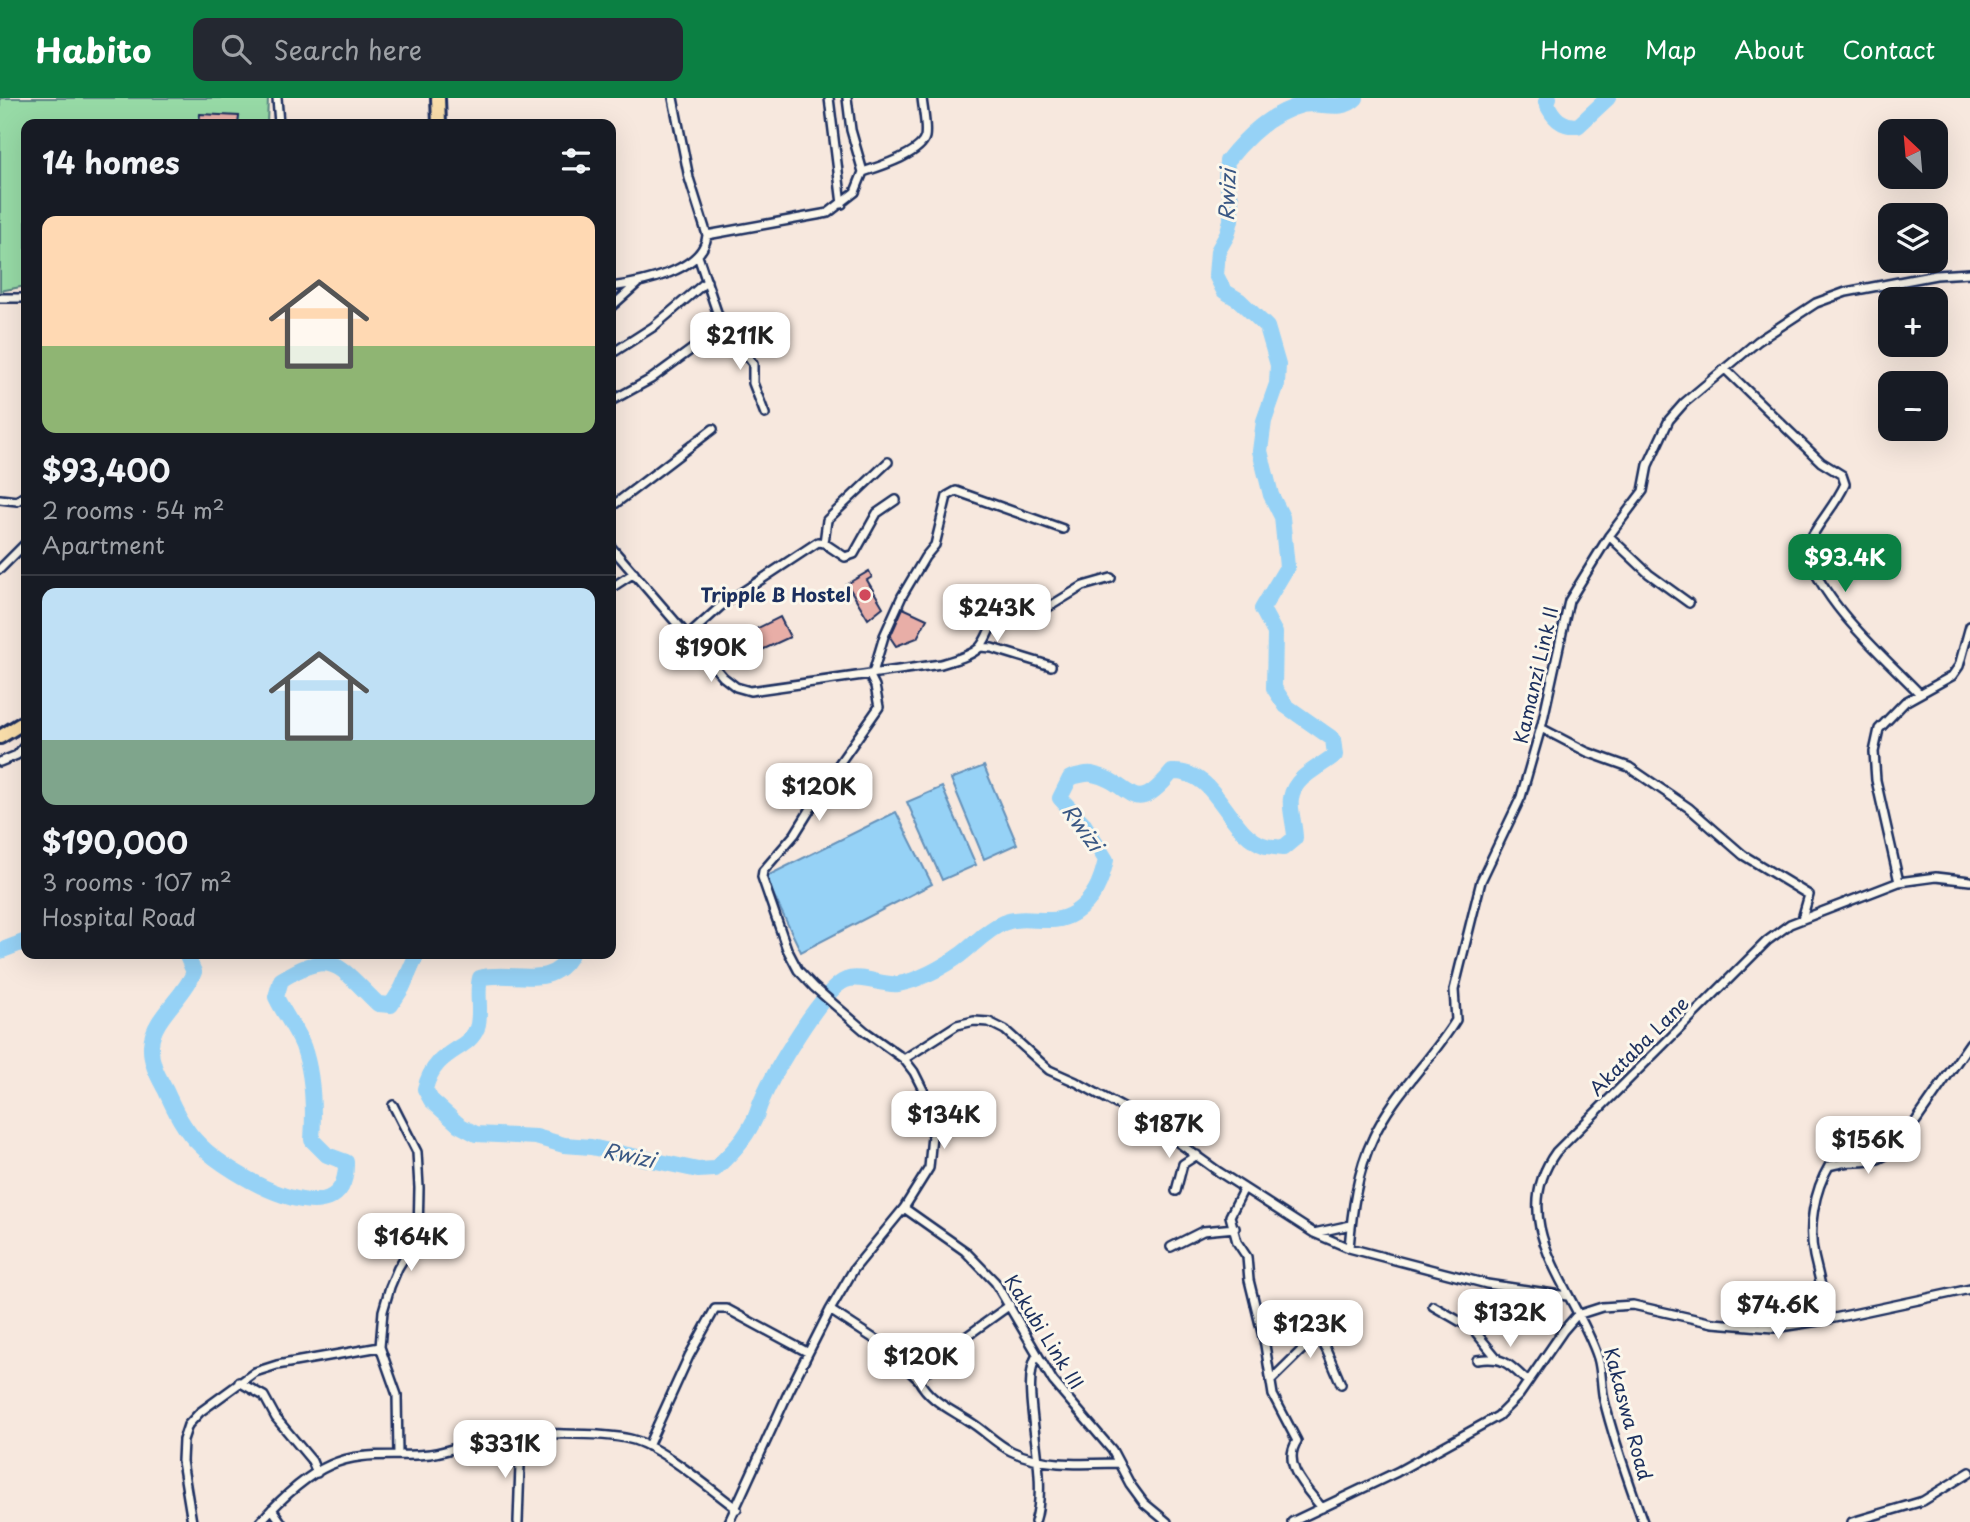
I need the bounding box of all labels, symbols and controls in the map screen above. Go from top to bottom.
search box [193,18,683,81]
text: Habito [35,24,151,74]
icon: search [217,30,255,68]
text: Search here [273,30,422,69]
text: Home [1540,31,1607,67]
text: Map [1645,31,1696,67]
text: About [1734,31,1804,67]
text: Contact [1842,31,1935,67]
north arrow [1878,119,1948,189]
map controls [1878,119,1948,441]
text: 14 homes [42,139,180,184]
icon: filters [557,142,595,180]
water label: Rwizi [1209,165,1243,222]
button: layers [1878,203,1948,273]
icon: home [256,261,382,387]
button: + [1878,287,1948,357]
pin: $211K [691,313,789,372]
text: $211K [706,317,774,352]
button: − [1878,371,1948,441]
text: $93,400 [42,447,170,492]
text: 2 rooms · 54 m² [42,492,225,527]
text: Apartment [42,527,165,562]
pin: $93.4K [1788,534,1902,594]
text: $93.4K [1804,539,1886,574]
place label: Tripple B Hostel [701,580,851,608]
pin: $243K [948,584,1046,644]
marker: Tripple B Hostel [857,587,873,603]
text: $243K [959,589,1035,624]
street label: Kamanzi Link II [1506,604,1564,746]
pin: $190K [662,624,760,684]
text: $190K [675,629,747,664]
icon: home [256,633,382,759]
pin: $120K [770,764,868,823]
text: $120K [781,768,857,803]
water label: Rwizi [1055,796,1114,860]
text: $190,000 [42,819,188,864]
text: 3 rooms · 107 m² [42,864,232,899]
text: Hospital Road [42,899,196,934]
street label: Akataba Lane [1582,989,1695,1102]
pin: $134K [895,1091,993,1151]
text: $134K [907,1096,981,1131]
pin: $187K [1120,1100,1218,1160]
text: $187K [1134,1105,1204,1140]
pin: $156K [1819,1116,1917,1176]
text: $156K [1832,1121,1904,1156]
water label: Rwizi [601,1133,661,1176]
pin: $164K [362,1214,460,1273]
text: $164K [374,1218,448,1253]
street label: Kakubi Link III [998,1269,1091,1394]
pin: $74.6K [1721,1282,1835,1341]
text: $74.6K [1737,1286,1819,1321]
pin: $132K [1461,1290,1559,1349]
text: $132K [1474,1294,1546,1329]
pin: $123K [1261,1300,1359,1360]
text: $123K [1273,1305,1347,1340]
pin: $120K [872,1334,970,1393]
text: $120K [883,1338,959,1373]
street label: Kakaswa Road [1598,1344,1660,1483]
pin: $331K [456,1420,554,1480]
text: $331K [469,1425,541,1460]

